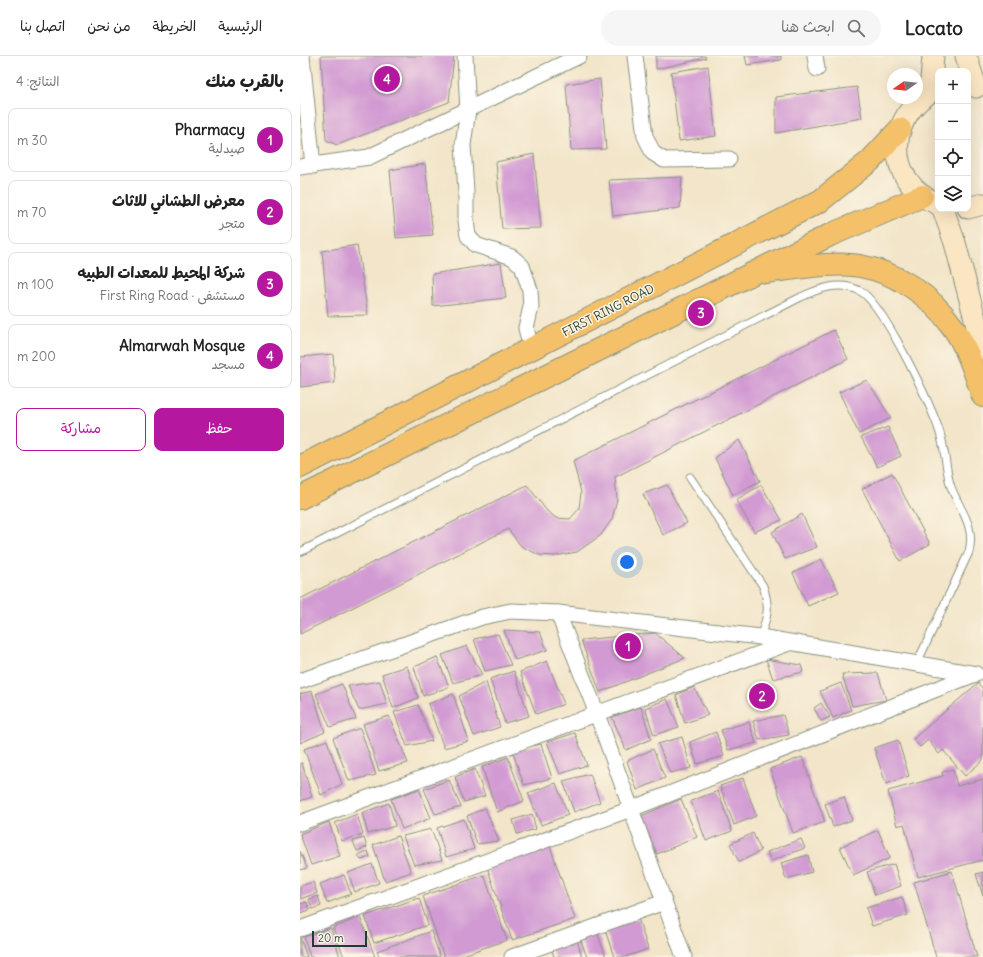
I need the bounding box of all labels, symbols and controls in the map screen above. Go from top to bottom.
search box [601,10,881,46]
text: Locato [905,16,963,40]
text: اتصل بنا [20,17,65,35]
text: من نحن [87,17,131,35]
text: الخريطة [153,17,196,35]
text: الرئيسية [218,17,262,35]
text: ابحث هنا [781,17,835,36]
icon: search [845,17,867,39]
pin: 4 [374,64,400,94]
north arrow [887,68,923,104]
map controls [935,68,971,212]
button: + [935,68,971,104]
text: بالقرب منك [205,70,284,92]
text: النتائج: 4 [16,73,60,90]
button: − [935,104,971,140]
text: Pharmacy [175,120,245,139]
text: 30 m [17,132,47,149]
text: 1 [267,132,273,149]
text: صيدلية [208,140,245,157]
button: locate [935,140,971,176]
button: layers [935,176,971,212]
text: معرض الطشاني للاثاث [112,191,245,210]
text: 70 m [17,204,46,221]
text: 2 [266,204,274,221]
text: متجر [220,215,245,232]
text: شركة المحيط للمعدات الطبيه [78,263,245,282]
text: 100 m [17,276,54,293]
text: 3 [266,276,274,293]
street label: FIRST RING ROAD [560,280,656,340]
text: مستشفى · First Ring Road [100,287,245,304]
pin: 3 [688,298,714,328]
text: Almarwah Mosque [119,336,245,355]
text: 200 m [17,348,56,365]
text: 4 [266,348,274,365]
text: مسجد [212,356,245,373]
button: مشاركة [16,408,146,451]
button: حفظ [154,408,284,451]
your location [617,552,637,572]
pin: 1 [615,631,641,661]
pin: 2 [749,681,775,711]
scale bar [312,929,367,948]
text: 20 m [318,931,344,945]

